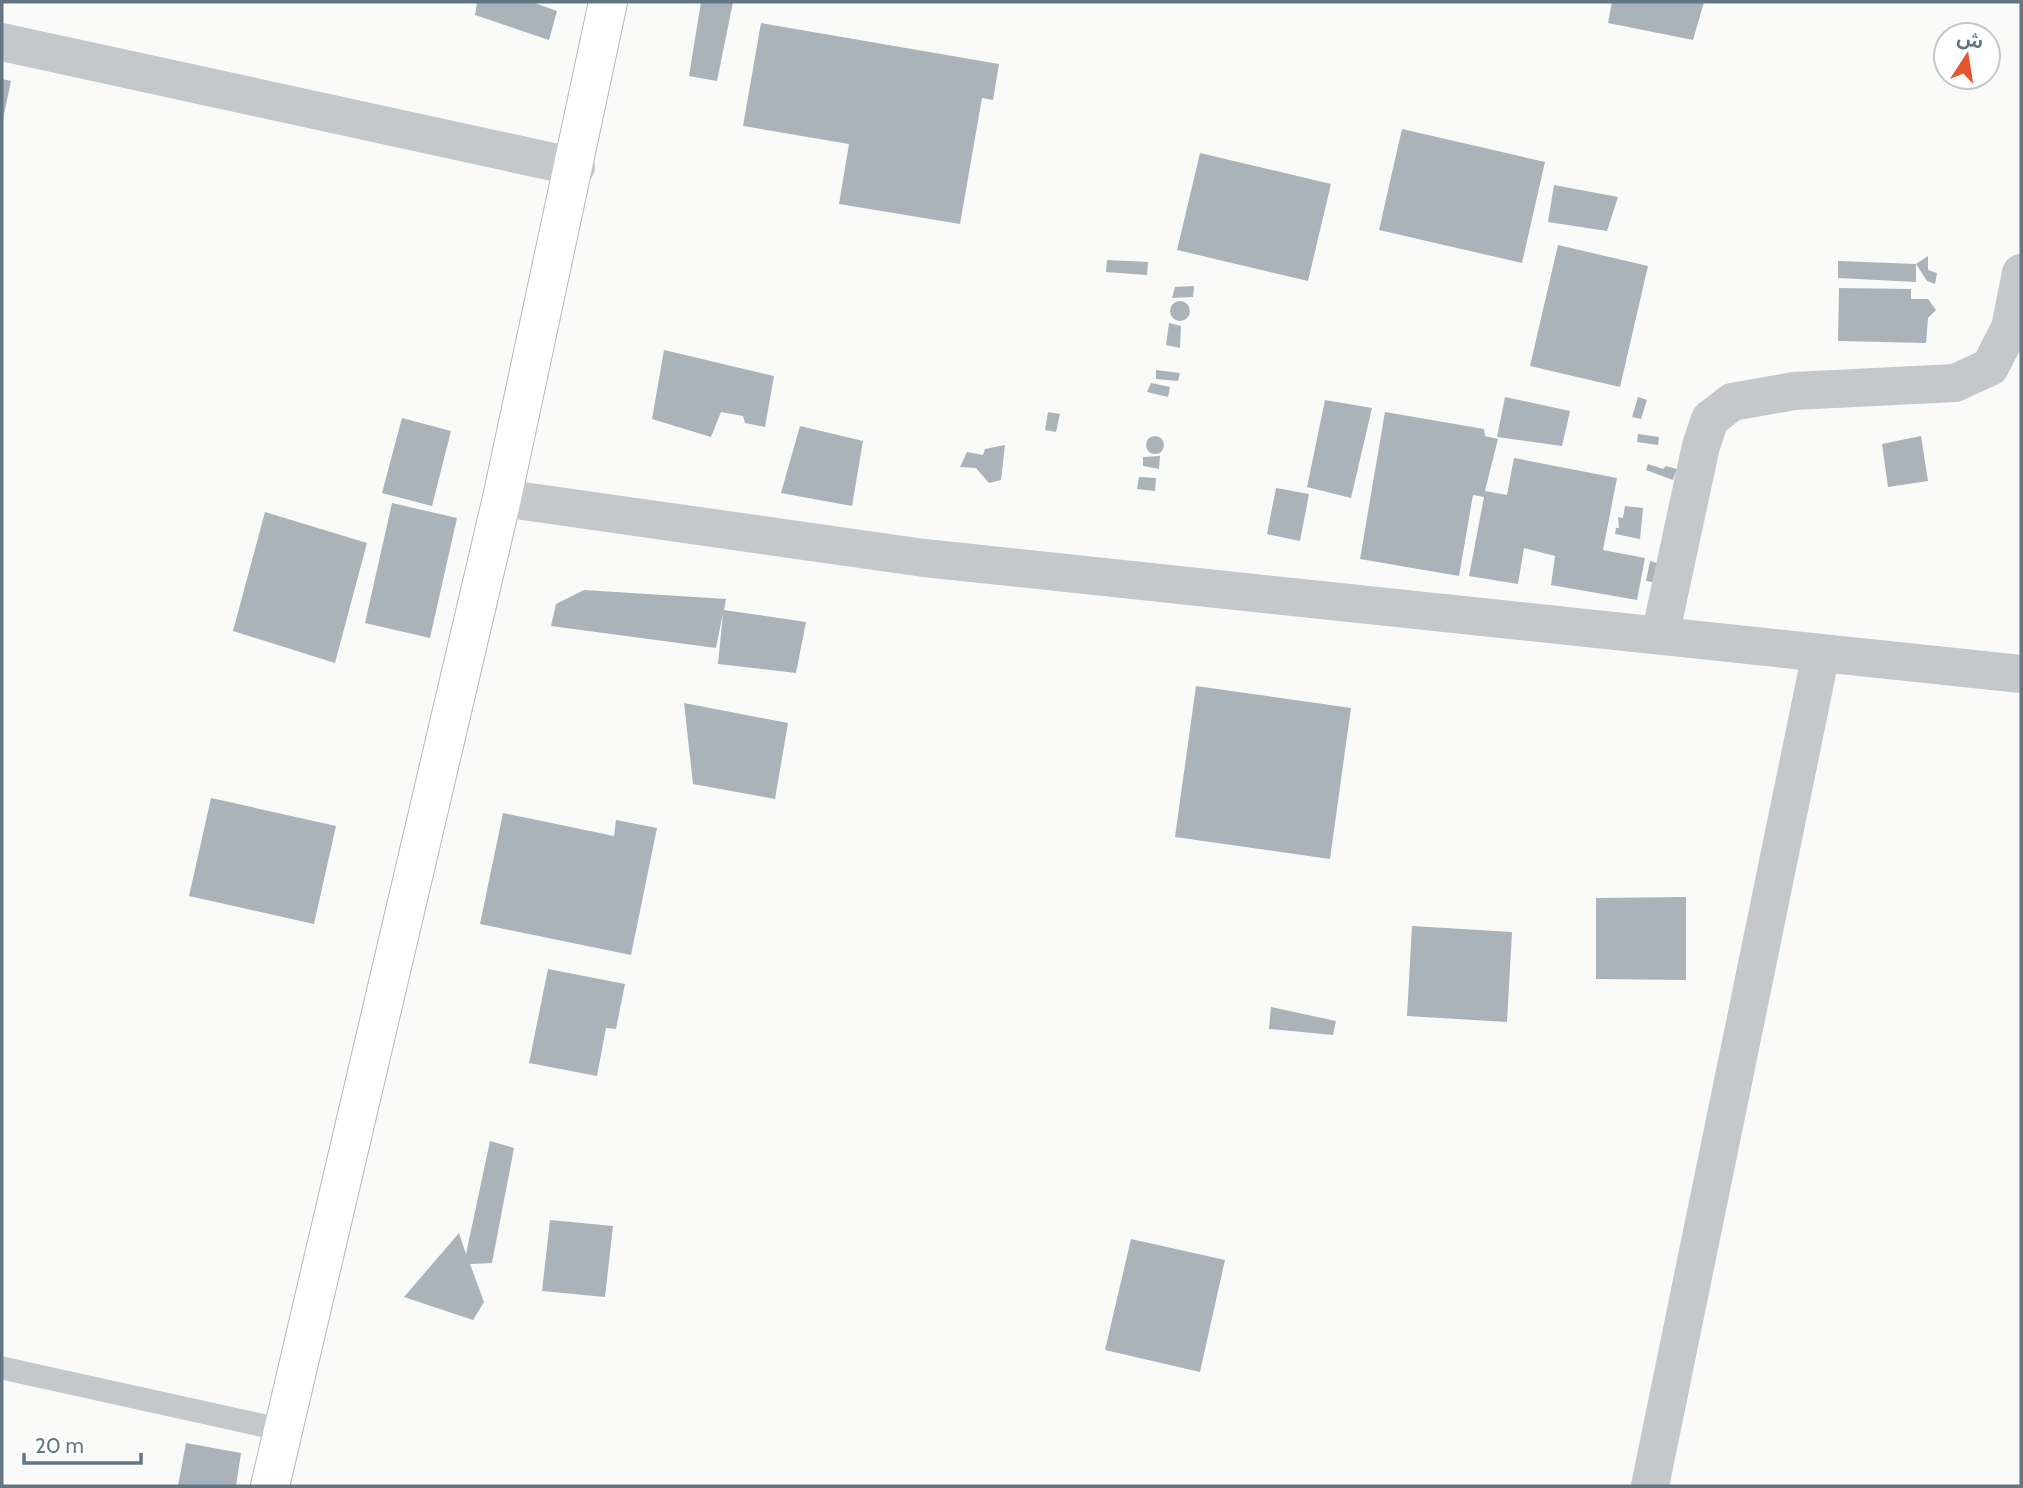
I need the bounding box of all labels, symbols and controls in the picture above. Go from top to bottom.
north arrow [1932,21,2002,91]
text: ش [1955,26,1986,54]
scale bar [24,1422,142,1466]
text: 20 m [35,1433,84,1458]

